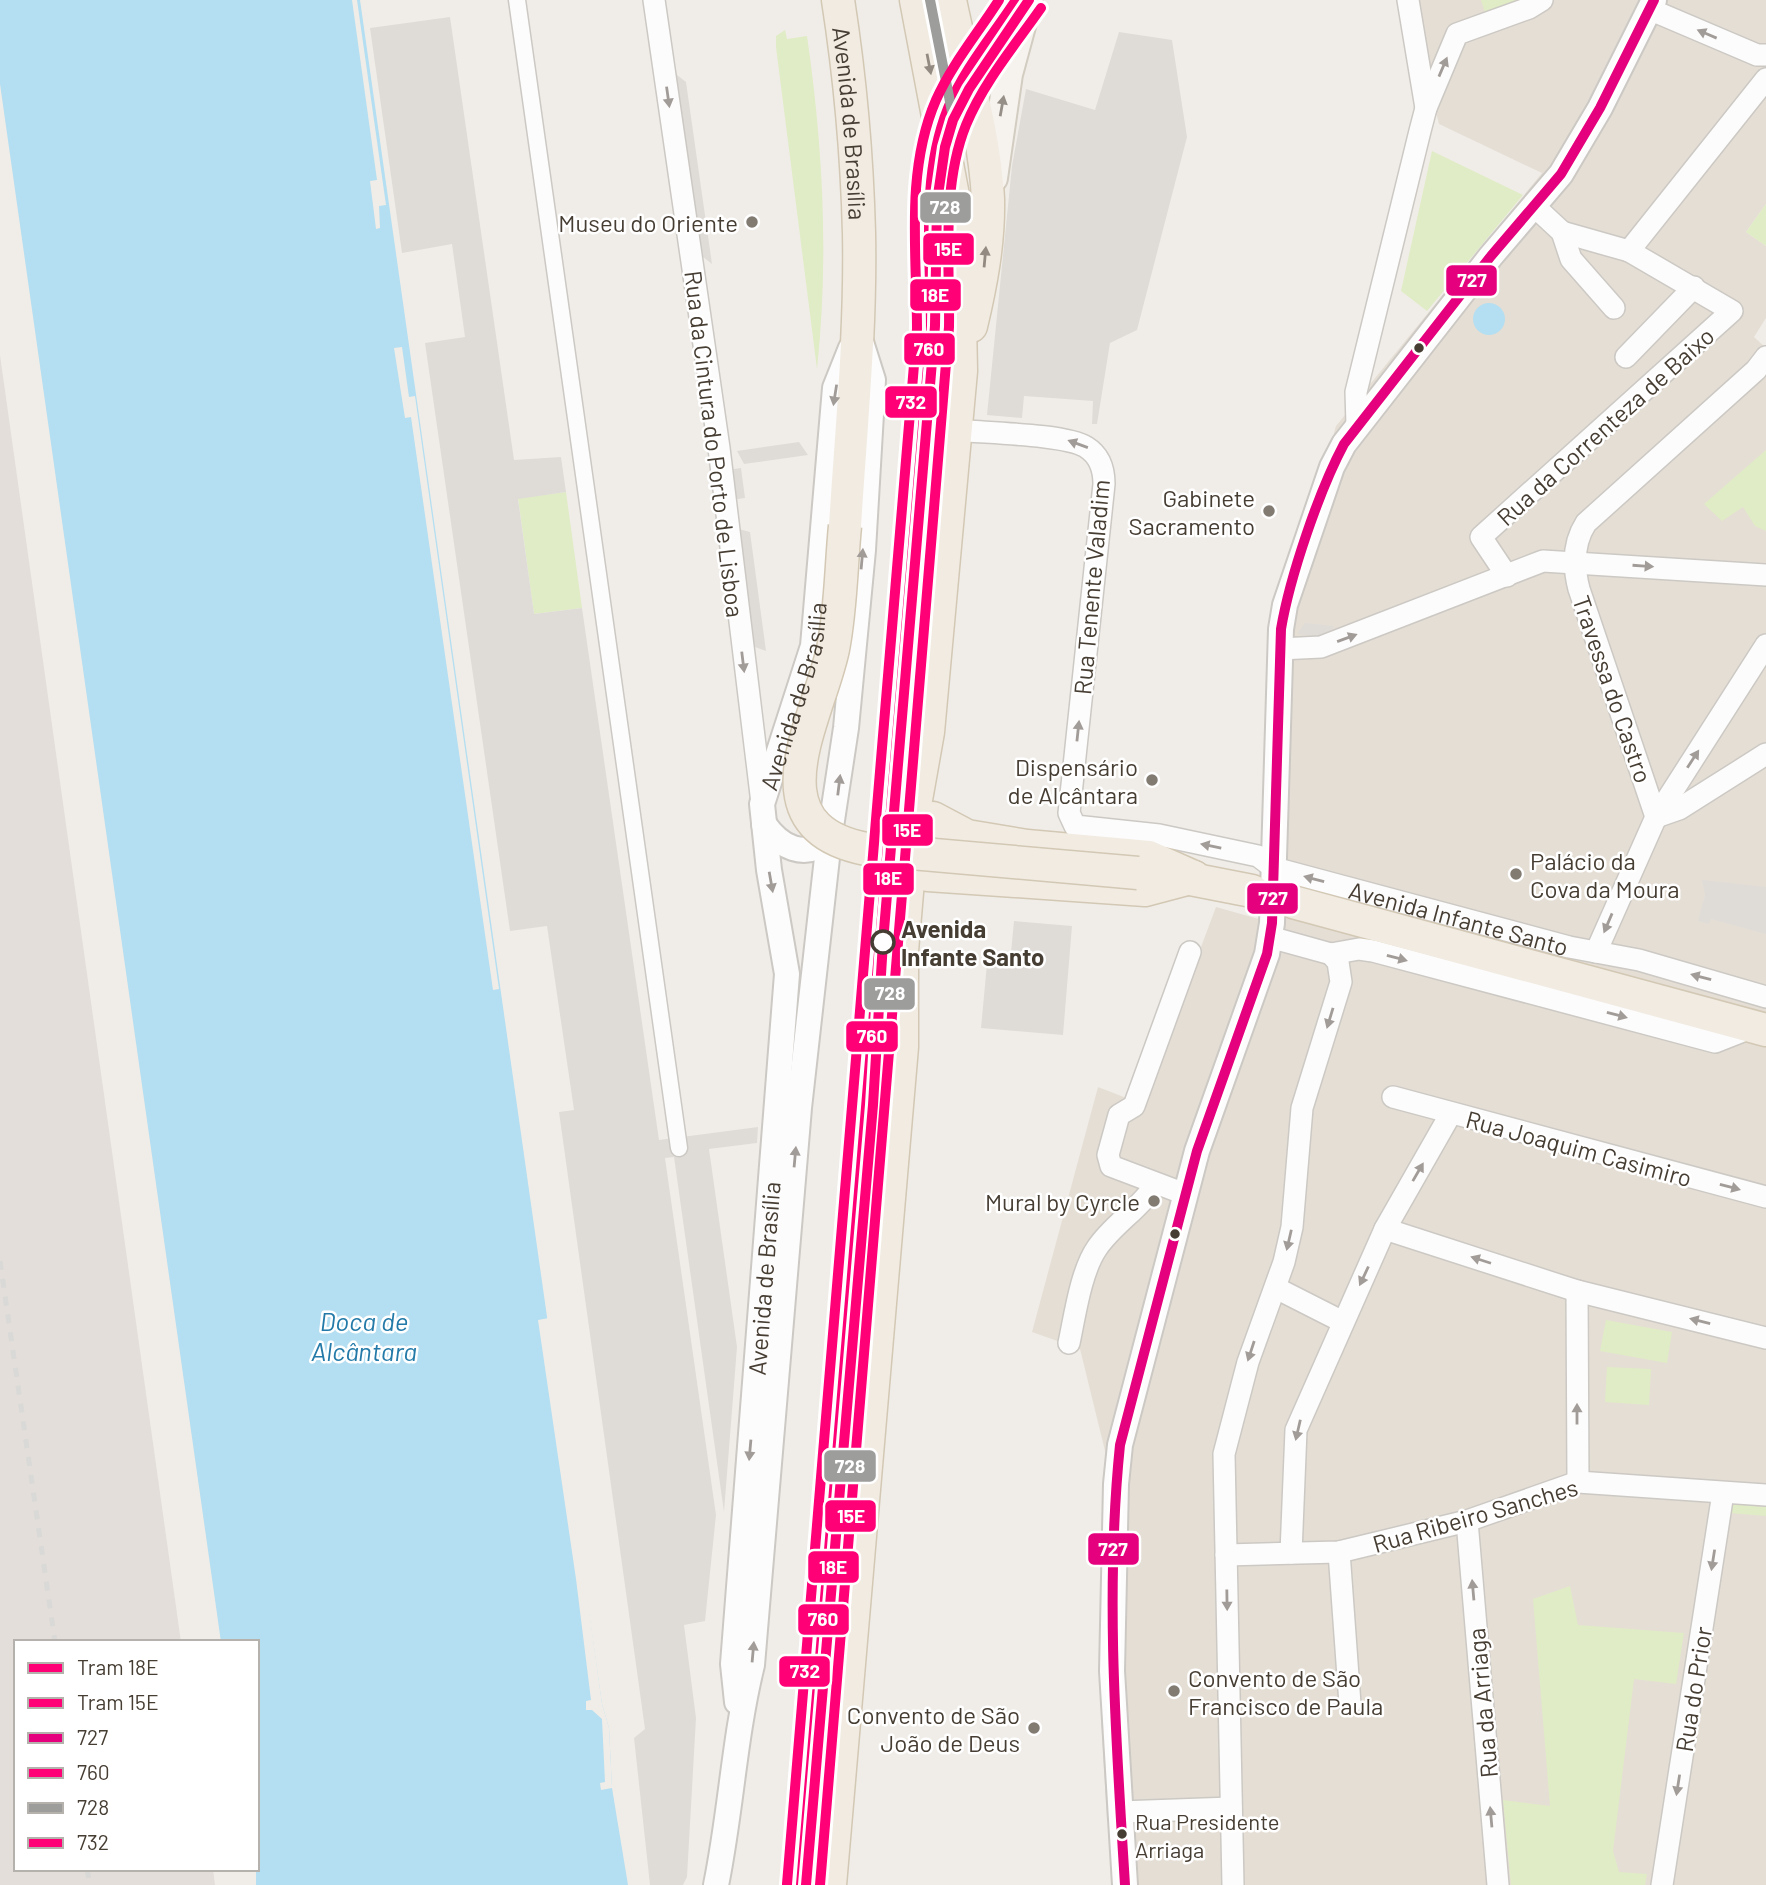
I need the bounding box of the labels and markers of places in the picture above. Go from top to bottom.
place label: Museu do Oriente [558,208,738,237]
marker: Museu do Oriente [744,214,760,230]
unlabelled marker [1412,341,1426,355]
place label: Gabinete Sacramento [1128,483,1255,540]
marker: Gabinete Sacramento [1261,503,1277,519]
place label: Dispensário de Alcântara [1008,752,1138,809]
marker: Dispensário de Alcântara [1144,772,1160,788]
place label: Palácio da Cova da Moura [1530,846,1680,903]
marker: Palácio da Cova da Moura [1508,866,1524,882]
place label: Avenida Infante Santo [901,914,1044,971]
marker: Avenida Infante Santo [871,930,895,954]
place label: Mural by Cyrcle [985,1187,1140,1216]
marker: Mural by Cyrcle [1146,1193,1162,1209]
unlabelled marker [1168,1227,1182,1241]
place label: Convento de São Francisco de Paula [1188,1663,1383,1720]
marker: Convento de São Francisco de Paula [1166,1683,1182,1699]
place label: Convento de São João de Deus [847,1700,1020,1757]
marker: Convento de São João de Deus [1026,1720,1042,1736]
place label: Rua Presidente Arriaga [1135,1808,1280,1862]
marker: Rua Presidente Arriaga [1115,1827,1129,1841]

